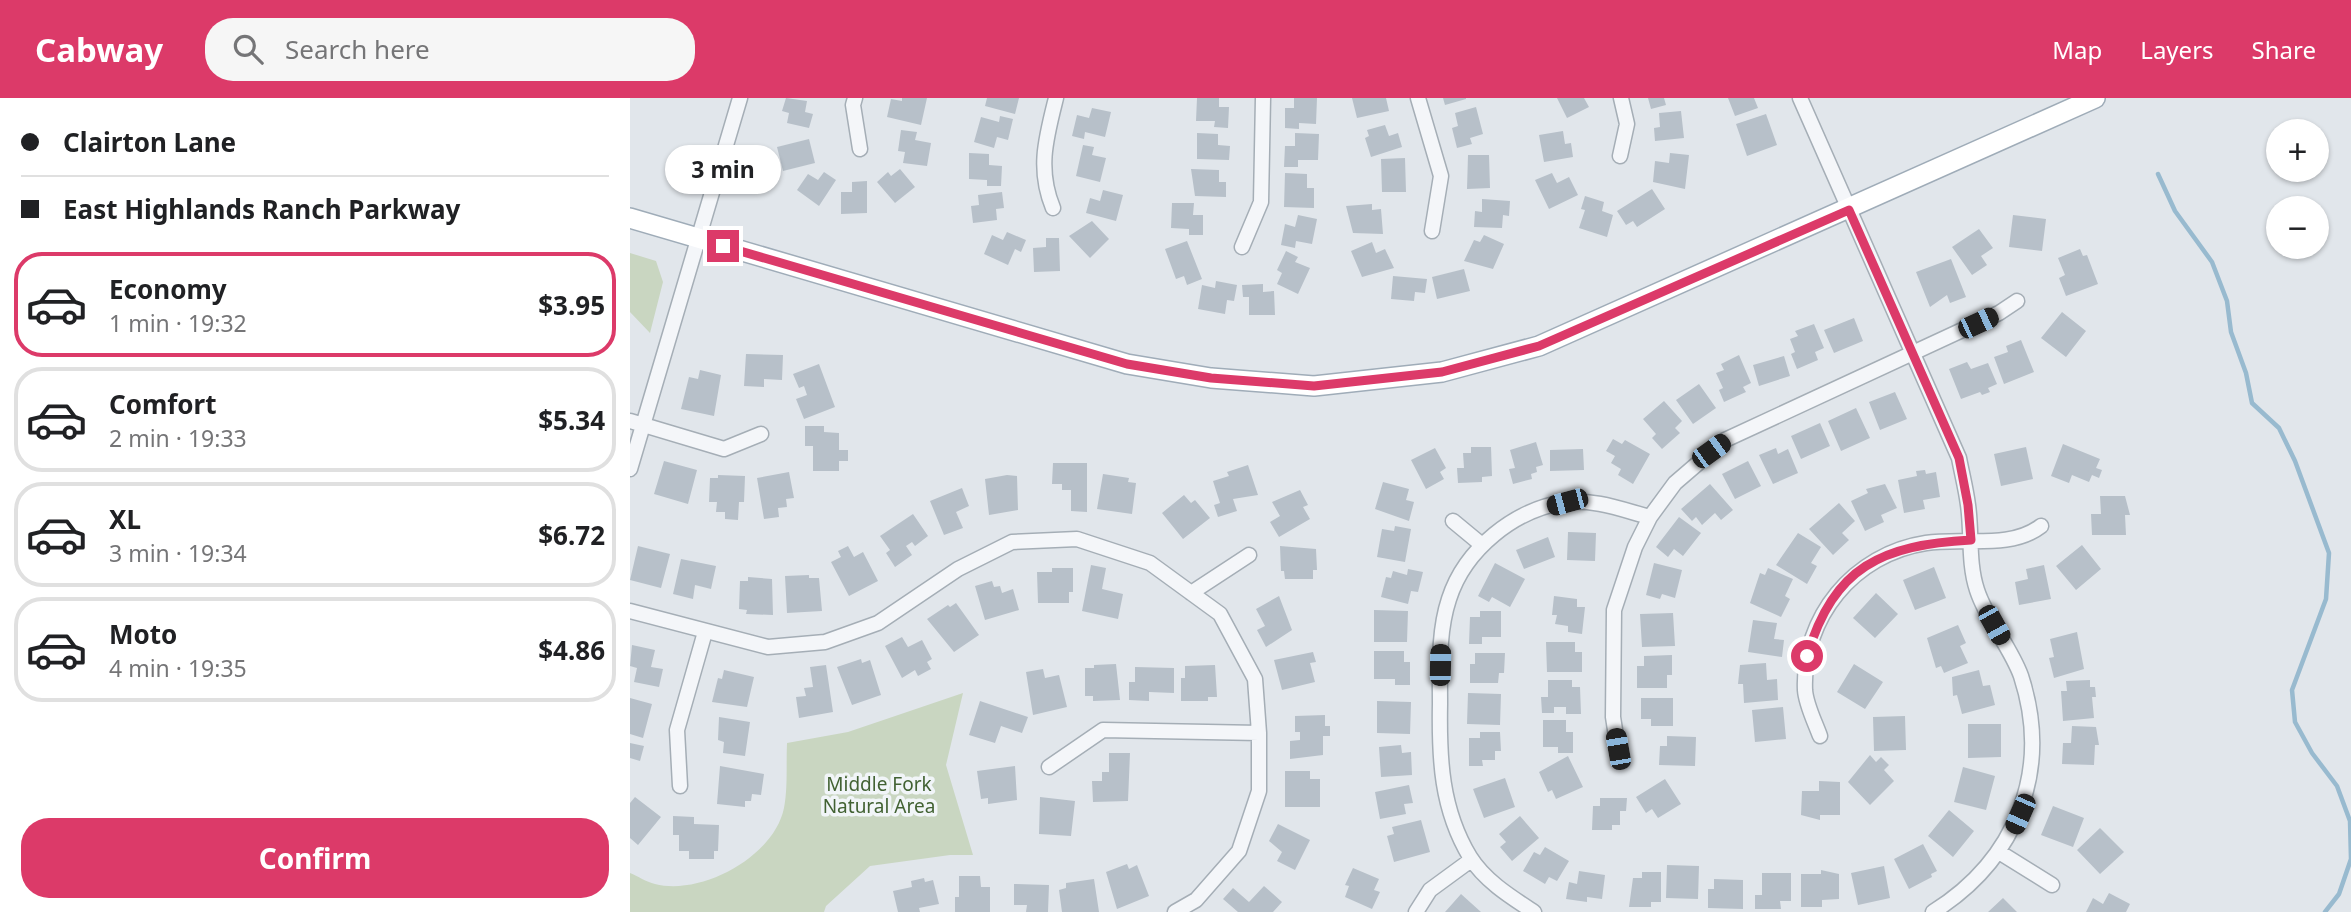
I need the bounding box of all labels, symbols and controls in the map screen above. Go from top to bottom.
search box [205,18,695,81]
text: Cabway [35,27,163,72]
icon: search [229,30,267,68]
text: Search here [285,31,430,67]
text: Map [2052,33,2102,66]
text: Layers [2140,33,2214,66]
text: Share [2252,33,2316,66]
map controls [2266,119,2329,259]
button: + [2266,119,2329,182]
text: Clairton Lane [63,124,236,160]
callout: 3 min [665,144,781,194]
text: 3 min [691,153,755,185]
text: East Highlands Ranch Parkway [63,191,460,227]
button: − [2266,196,2329,259]
route end [707,230,739,262]
text: Economy [109,271,227,307]
icon: car [25,273,88,336]
text: $3.95 [538,287,605,323]
car [1955,305,2002,341]
text: 1 min · 19:32 [109,307,247,339]
text: Comfort [109,386,217,422]
icon: car [25,388,88,451]
text: $5.34 [538,402,605,438]
text: 2 min · 19:33 [109,422,247,454]
car [1688,430,1735,472]
car [1544,486,1591,518]
text: XL [109,501,141,537]
icon: car [25,503,88,566]
text: $6.72 [538,517,605,553]
text: 3 min · 19:34 [109,537,247,569]
car [1975,602,2014,648]
text: Moto [109,616,177,652]
icon: car [25,618,88,681]
text: $4.86 [538,632,605,668]
route start [1791,640,1823,672]
car [1430,644,1451,686]
text: 4 min · 19:35 [109,652,247,684]
car [1605,726,1632,772]
park label: Middle Fork Natural Area [823,771,935,819]
car [2002,791,2039,837]
button: Confirm [21,818,609,898]

